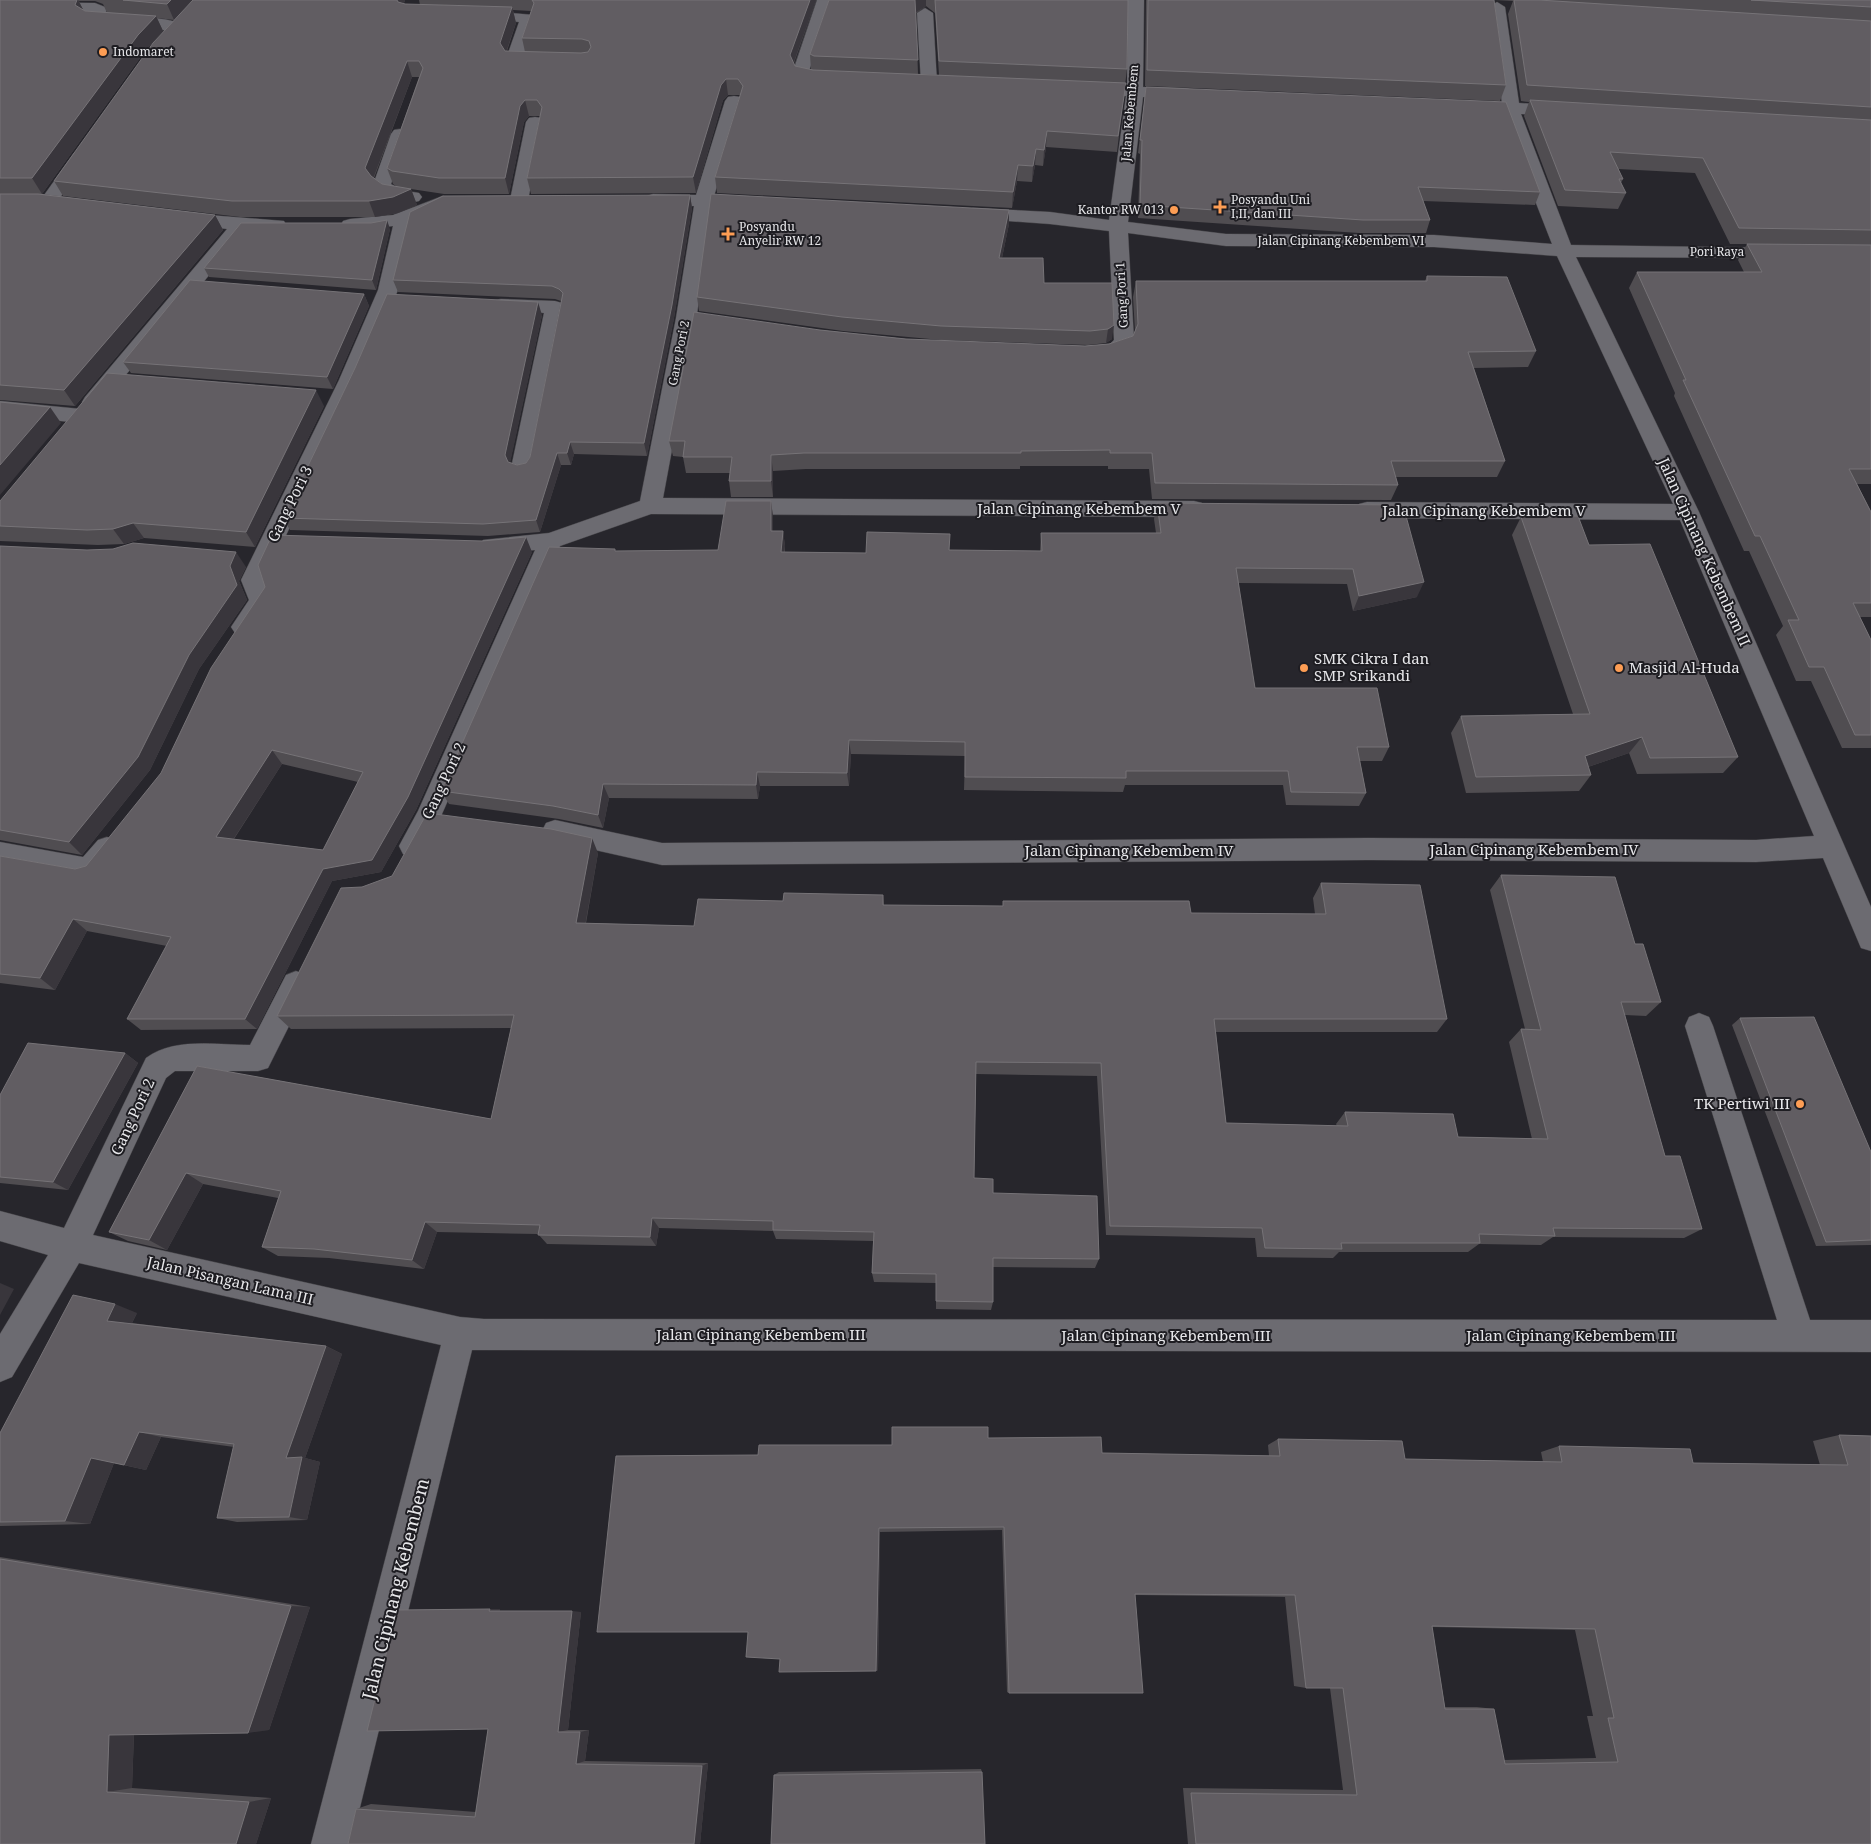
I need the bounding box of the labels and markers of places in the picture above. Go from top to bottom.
place label: Indomaret [113,43,174,60]
marker: Indomaret [97,46,109,58]
place label: Posyandu Uni I,II, dan III [1231,191,1310,222]
marker: Posyandu Uni I,II, dan III [1213,200,1227,214]
place label: Kantor RW 013 [1078,201,1164,218]
marker: Kantor RW 013 [1168,204,1180,216]
place label: Posyandu Anyelir RW 12 [739,218,821,249]
marker: Posyandu Anyelir RW 12 [721,227,735,241]
place label: SMK Cikra I dan SMP Srikandi [1314,648,1430,685]
place label: Masjid Al-Huda [1629,657,1740,677]
marker: SMK Cikra I dan SMP Srikandi [1298,662,1310,674]
marker: Masjid Al-Huda [1613,662,1625,674]
place label: TK Pertiwi III [1694,1093,1790,1113]
marker: TK Pertiwi III [1794,1098,1806,1110]

